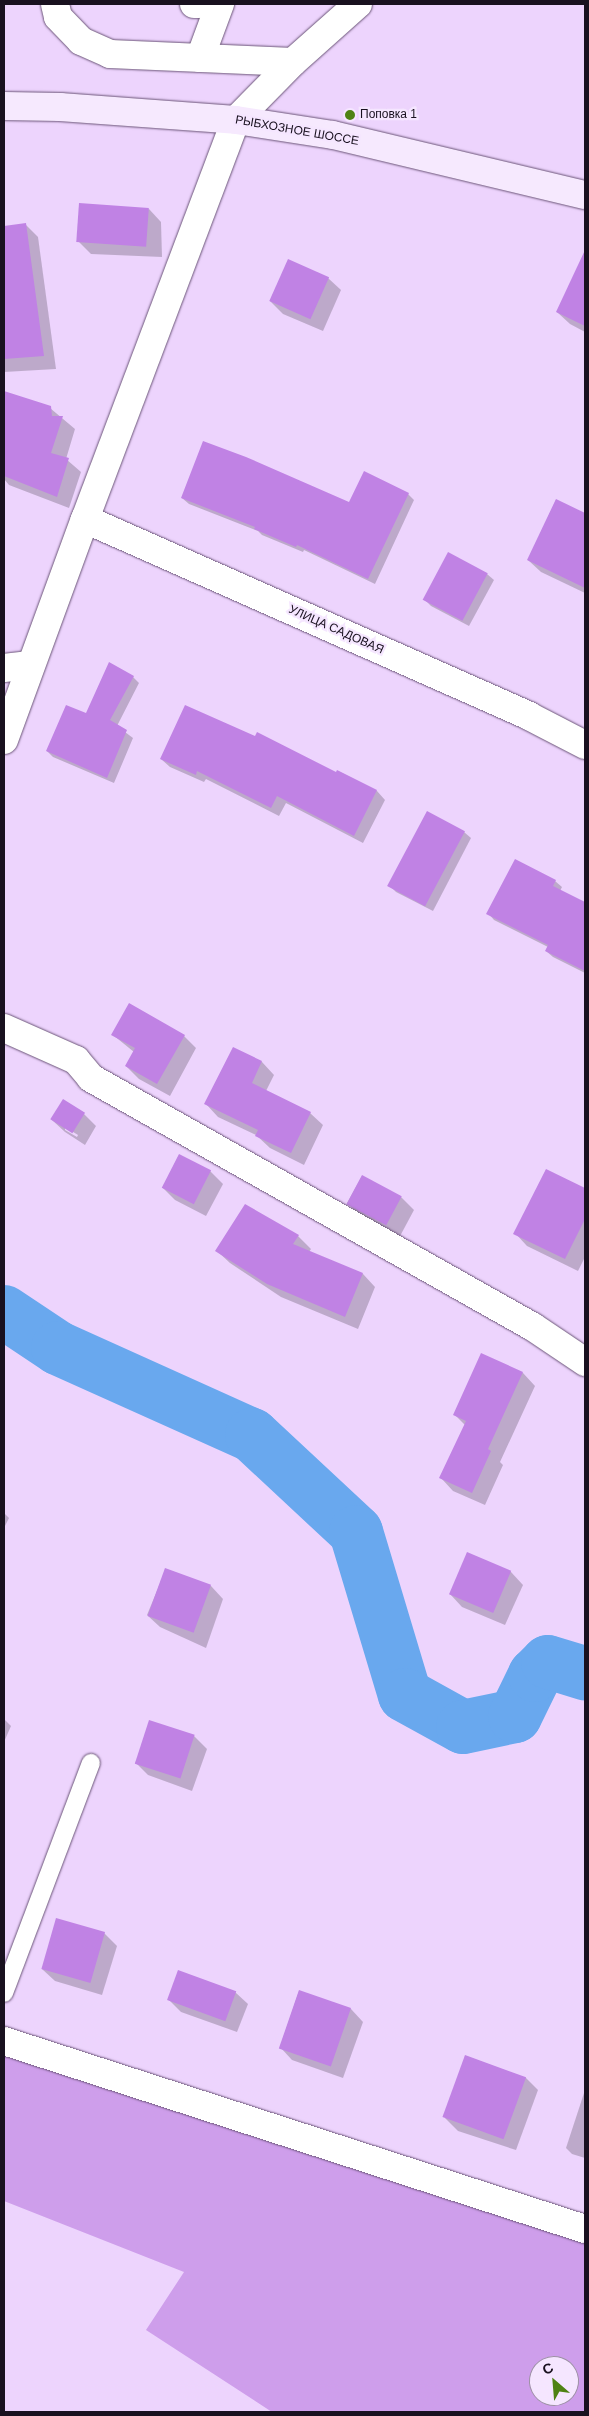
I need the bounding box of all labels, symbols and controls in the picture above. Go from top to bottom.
place label: Поповка 1 [360,108,417,122]
marker: Поповка 1 [344,109,356,121]
street label: РЫБХОЗНОЕ ШОССЕ [234,113,360,149]
street label: УЛИЦА САДОВАЯ [286,603,386,657]
north arrow [529,2356,579,2406]
text: С [540,2359,556,2378]

